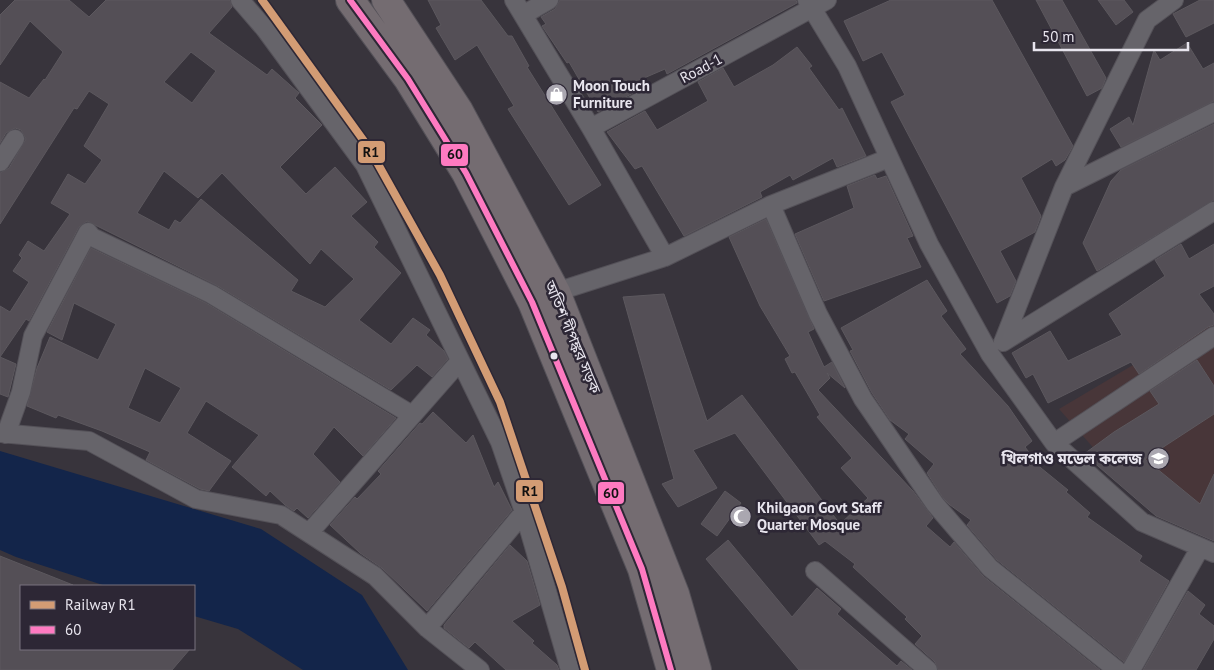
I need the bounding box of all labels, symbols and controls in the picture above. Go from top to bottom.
scale bar [1034,20,1188,52]
text: 50 m [1042,27,1075,46]
street label: Road-1 [677,49,725,87]
place label: Moon Touch Furniture [573,76,650,112]
shop icon: Moon Touch Furniture [545,82,569,106]
line badge: R1 [357,140,386,164]
text: R1 [363,143,379,161]
line badge: 60 [440,143,469,167]
text: 60 [447,145,463,163]
street label: অতিশ দীপঙ্কর সড়ক [540,277,606,397]
unlabelled marker [549,351,559,361]
school or university icon: খিলগাও মডেল কলেজ [1146,446,1170,470]
place label: খিলগাও মডেল কলেজ [1000,449,1142,468]
line badge: R1 [515,479,544,503]
line badge: 60 [597,481,625,505]
text: R1 [522,482,538,500]
text: 60 [603,484,619,502]
place label: Khilgaon Govt Staff Quarter Mosque [757,498,883,534]
mosque icon: Khilgaon Govt Staff Quarter Mosque [729,504,753,528]
legend [20,585,195,650]
text: Railway R1 [65,595,136,614]
text: 60 [65,620,81,639]

